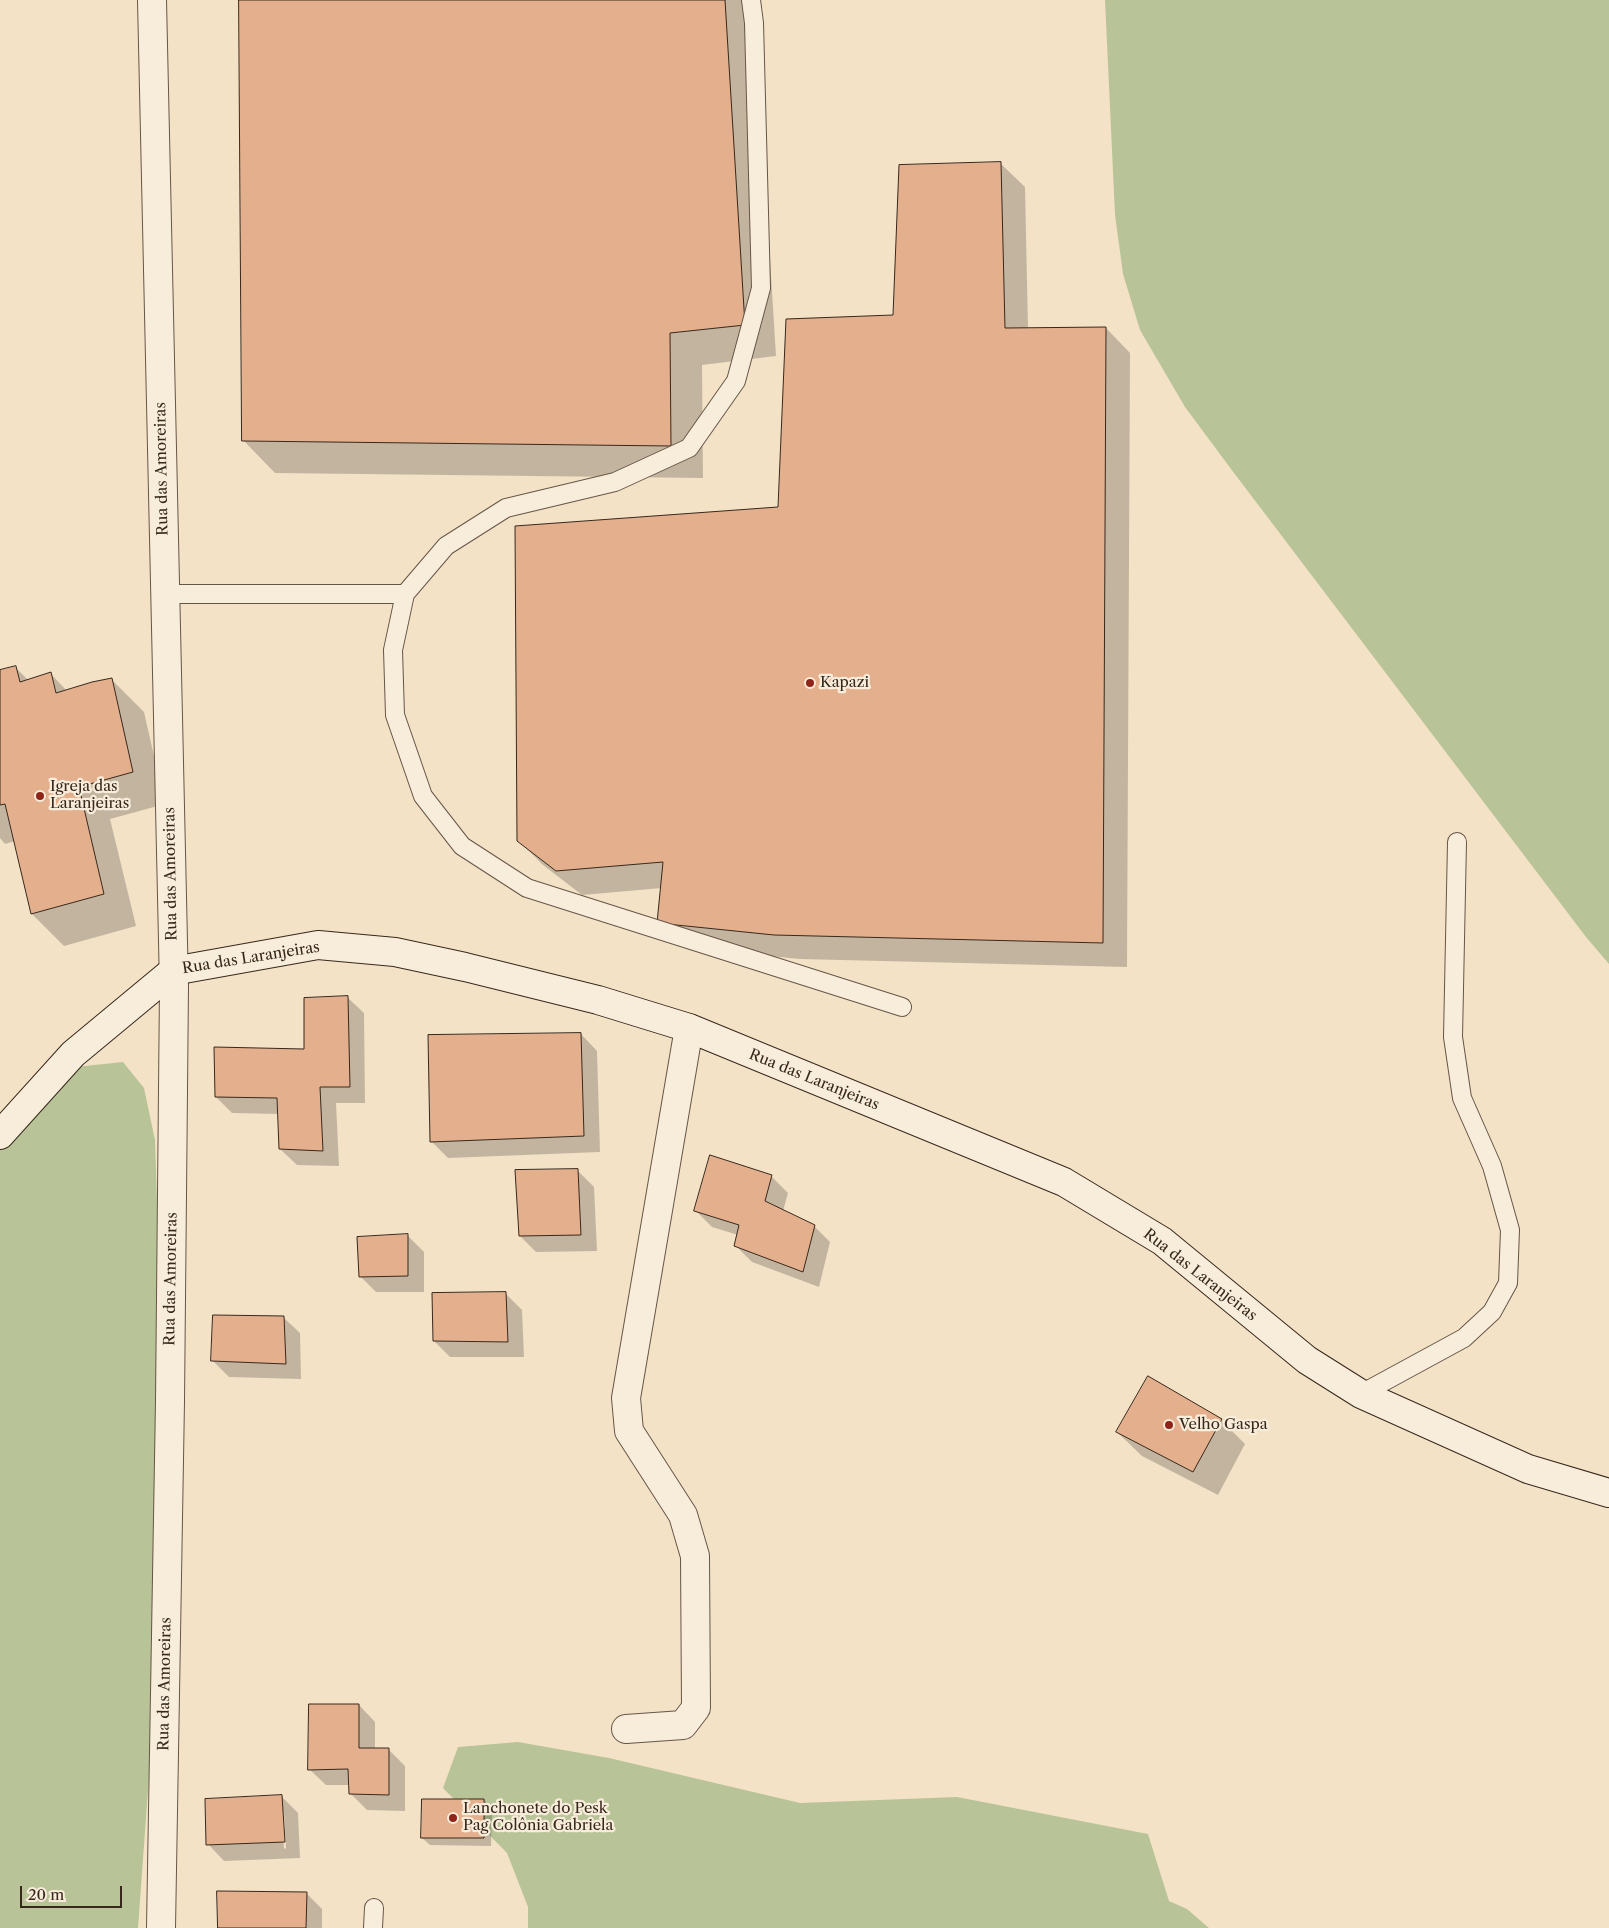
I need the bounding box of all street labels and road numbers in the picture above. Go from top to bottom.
street label: Rua das Amoreiras [152,402,172,536]
street label: Rua das Amoreiras [161,807,181,941]
street label: Rua das Laranjeiras [181,938,321,978]
street label: Rua das Laranjeiras [746,1046,882,1114]
street label: Rua das Amoreiras [161,1212,181,1346]
street label: Rua das Laranjeiras [1140,1225,1260,1325]
street label: Rua das Amoreiras [155,1617,175,1751]

